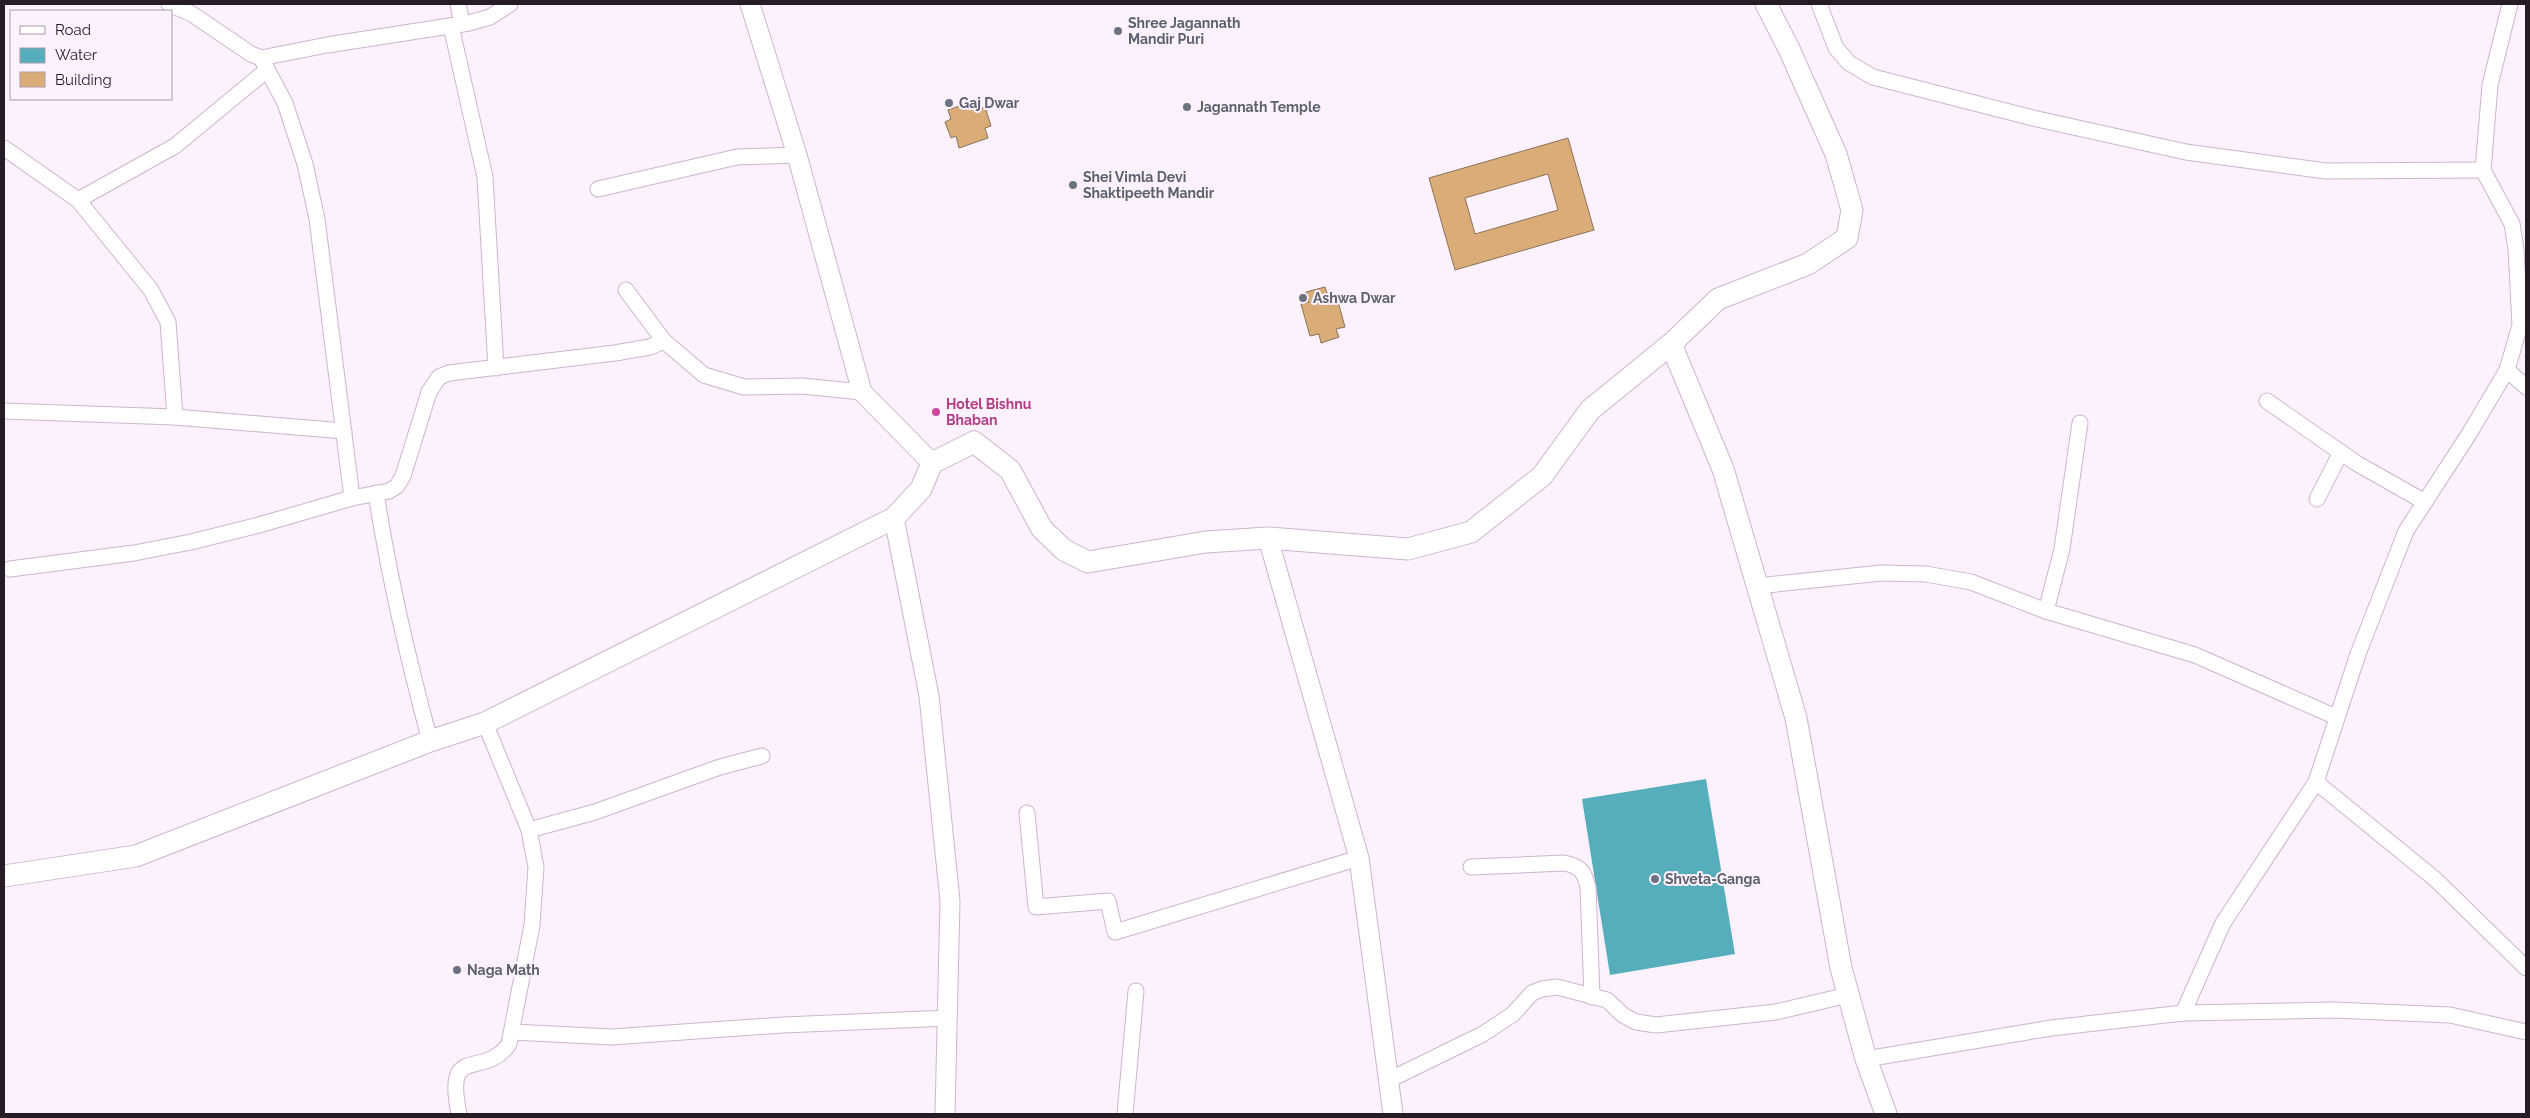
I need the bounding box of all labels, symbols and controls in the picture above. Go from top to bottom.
legend [10,10,172,100]
place label: Shree Jagannath Mandir Puri [1128,15,1240,47]
text: Road [55,21,91,39]
marker: Shree Jagannath Mandir Puri [1112,25,1124,37]
text: Water [55,46,98,64]
text: Building [55,71,112,89]
place label: Gaj Dwar [959,95,1020,111]
marker: Gaj Dwar [943,97,955,109]
place label: Jagannath Temple [1197,99,1321,115]
marker: Jagannath Temple [1181,101,1193,113]
place label: Shei Vimla Devi Shaktipeeth Mandir [1083,169,1215,201]
marker: Shei Vimla Devi Shaktipeeth Mandir [1067,179,1079,191]
place label: Ashwa Dwar [1313,290,1396,306]
marker: Ashwa Dwar [1297,292,1309,304]
place label: Hotel Bishnu Bhaban [946,396,1032,428]
marker: Hotel Bishnu Bhaban [930,406,942,418]
place label: Shveta-Ganga [1665,871,1760,887]
marker: Shveta-Ganga [1649,873,1661,885]
place label: Naga Math [467,962,540,978]
marker: Naga Math [451,964,463,976]

